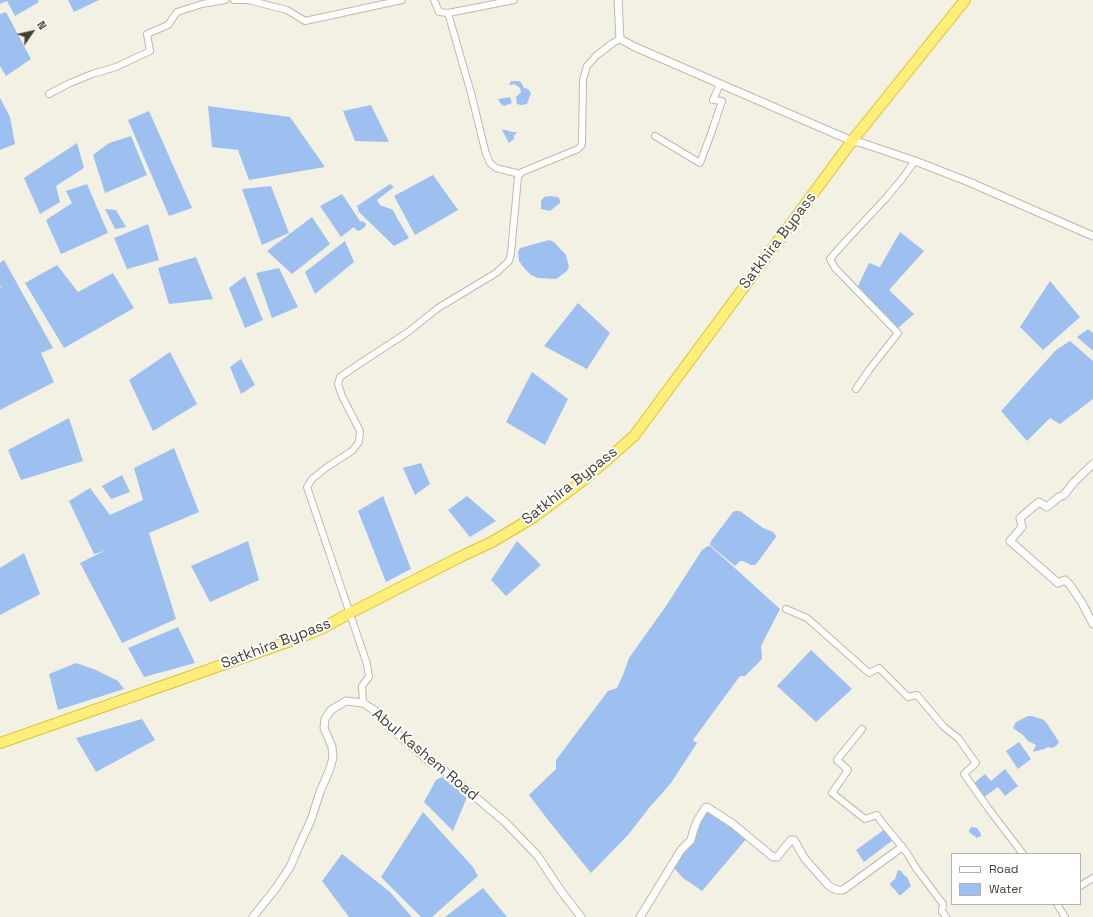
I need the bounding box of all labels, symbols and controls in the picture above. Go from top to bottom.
north arrow [12,12,52,52]
text: N [34,18,50,32]
street label: Satkhira Bypass [736,189,820,293]
street label: Satkhira Bypass [519,443,621,529]
street label: Satkhira Bypass [219,615,333,673]
street label: Abul Kashem Road [368,705,482,805]
legend [951,853,1081,905]
text: Road [989,861,1018,877]
text: Water [989,881,1023,897]

